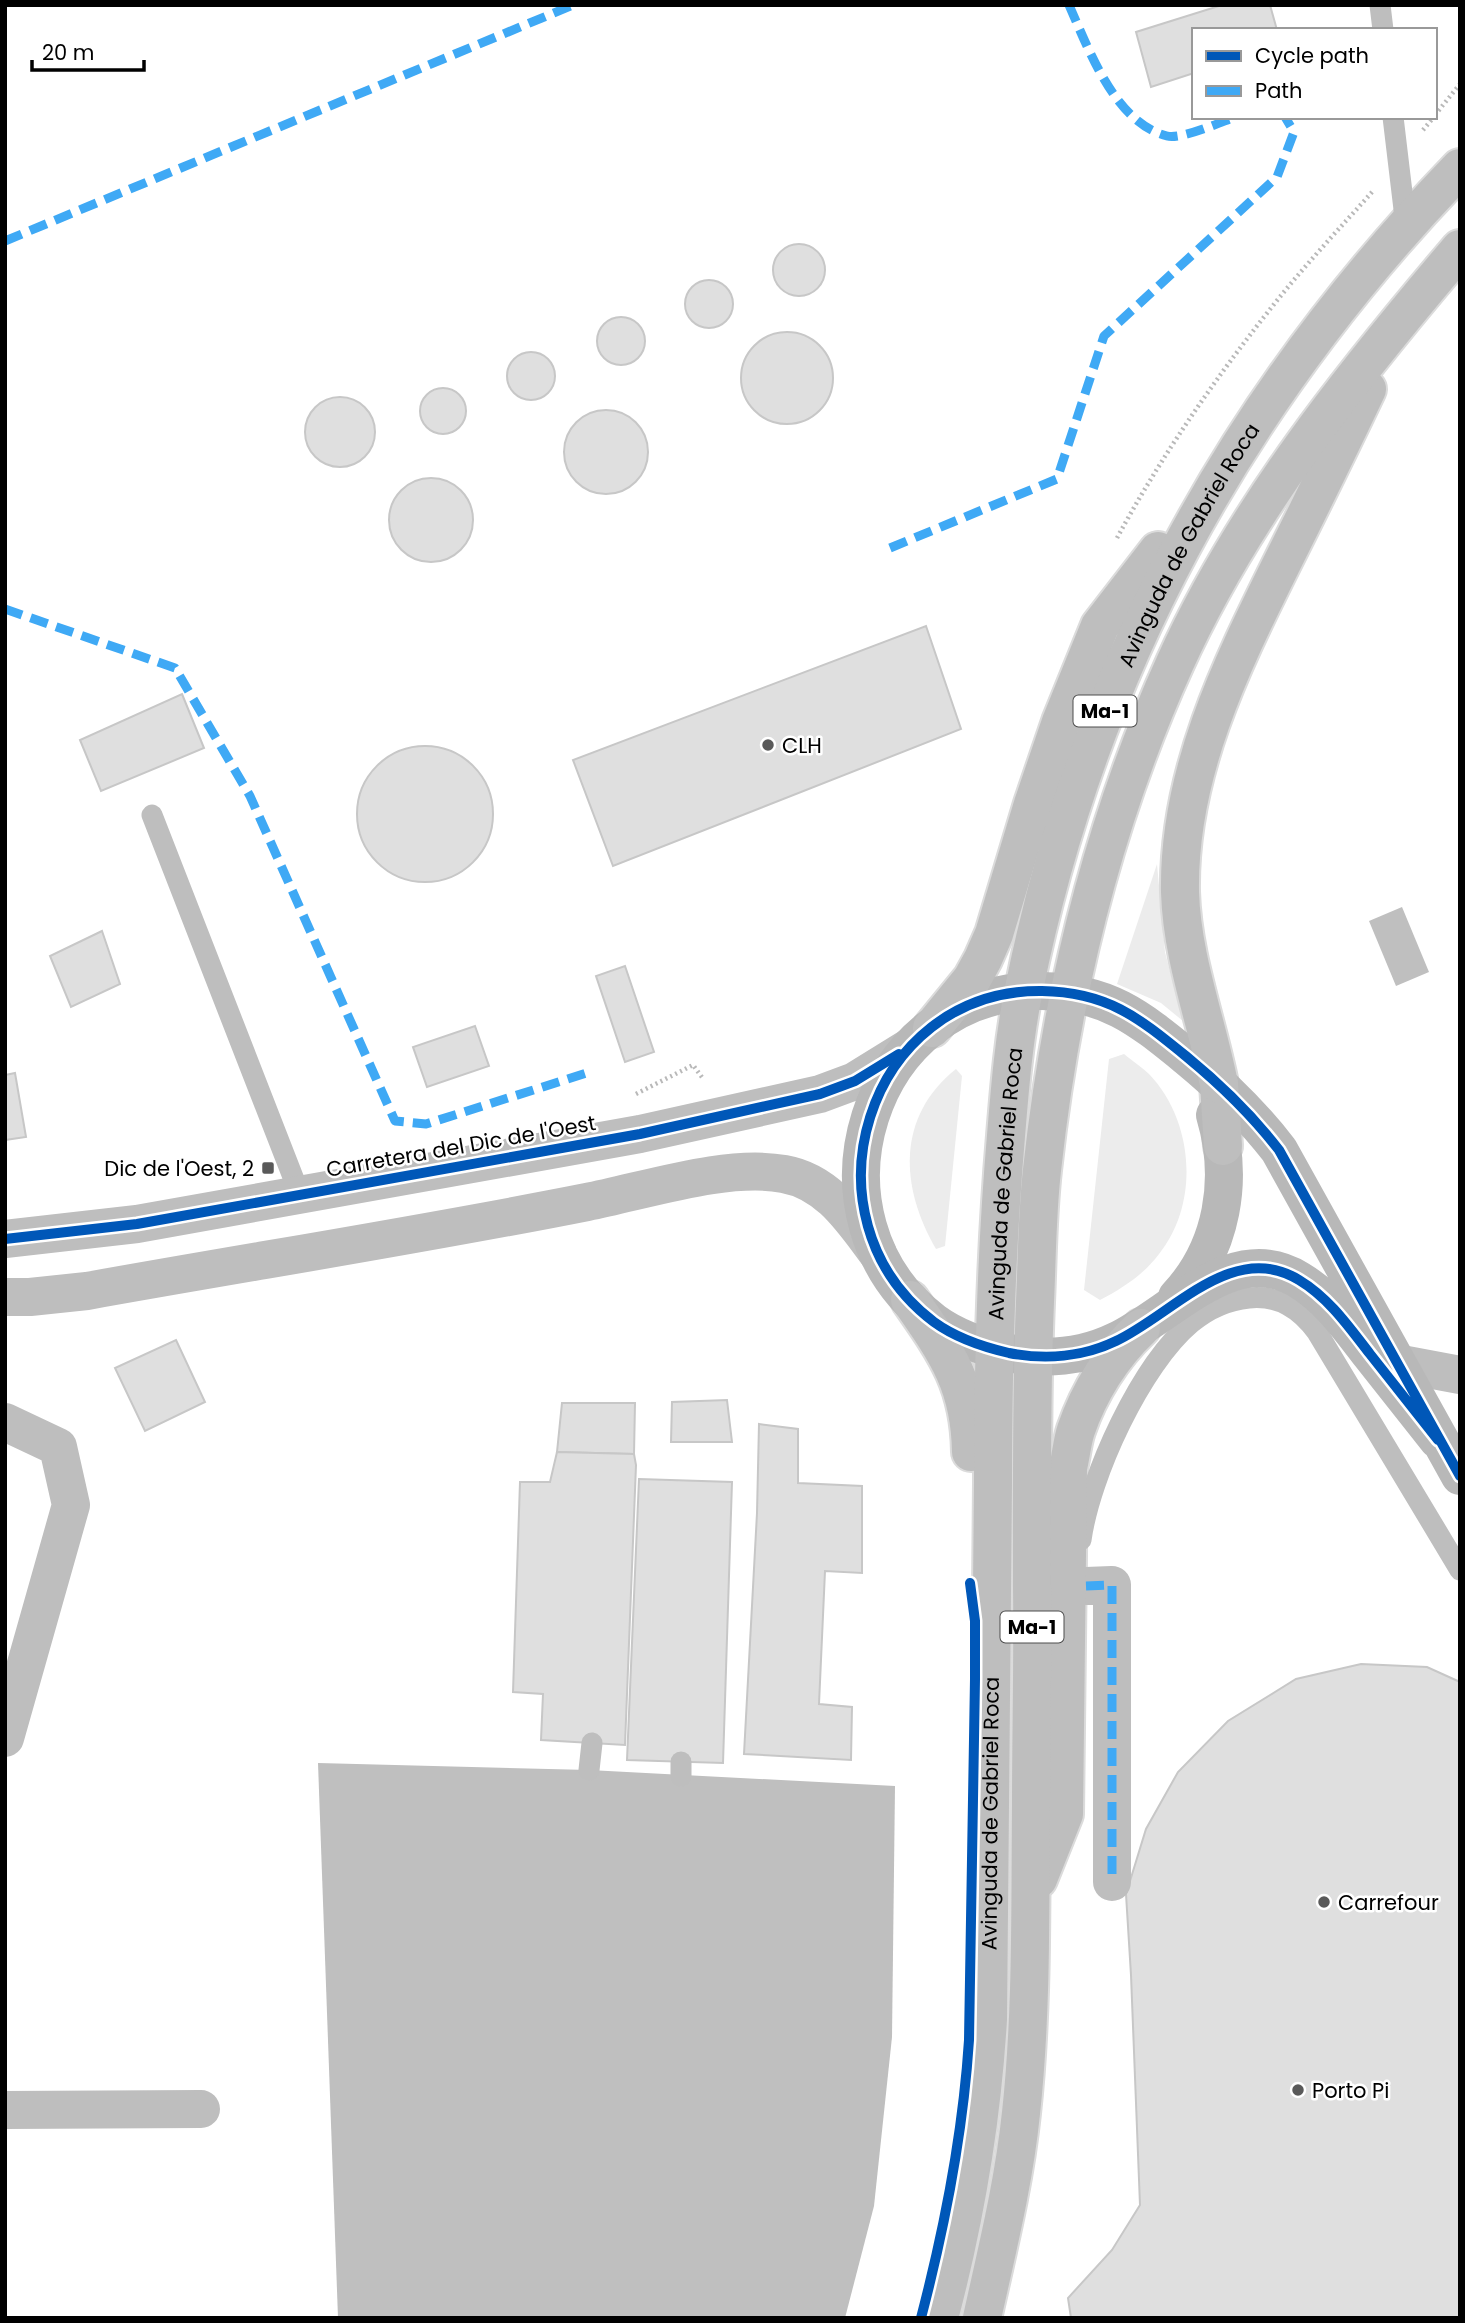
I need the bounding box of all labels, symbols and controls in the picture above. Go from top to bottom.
scale bar [32,28,144,72]
legend [1192,28,1437,119]
text: 20 m [42,38,95,67]
text: Cycle path [1255,41,1369,70]
text: Path [1255,76,1302,105]
street label: Avinguda de Gabriel Roca [1111,417,1266,671]
road number: Ma-1 [1074,696,1136,726]
place label: CLH [782,731,822,760]
marker: CLH [760,737,776,753]
street label: Avinguda de Gabriel Roca [981,1046,1029,1321]
street label: Carretera del Dic de l'Oest [324,1108,598,1184]
place label: Dic de l'Oest, 2 [104,1154,254,1183]
marker: Dic de l'Oest, 2 [260,1160,276,1176]
road number: Ma-1 [1000,1611,1064,1642]
street label: Avinguda de Gabriel Roca [974,1676,1005,1951]
place label: Carrefour [1338,1888,1439,1917]
marker: Carrefour [1316,1894,1332,1910]
place label: Porto Pi [1312,2076,1389,2105]
marker: Porto Pi [1290,2082,1306,2098]

